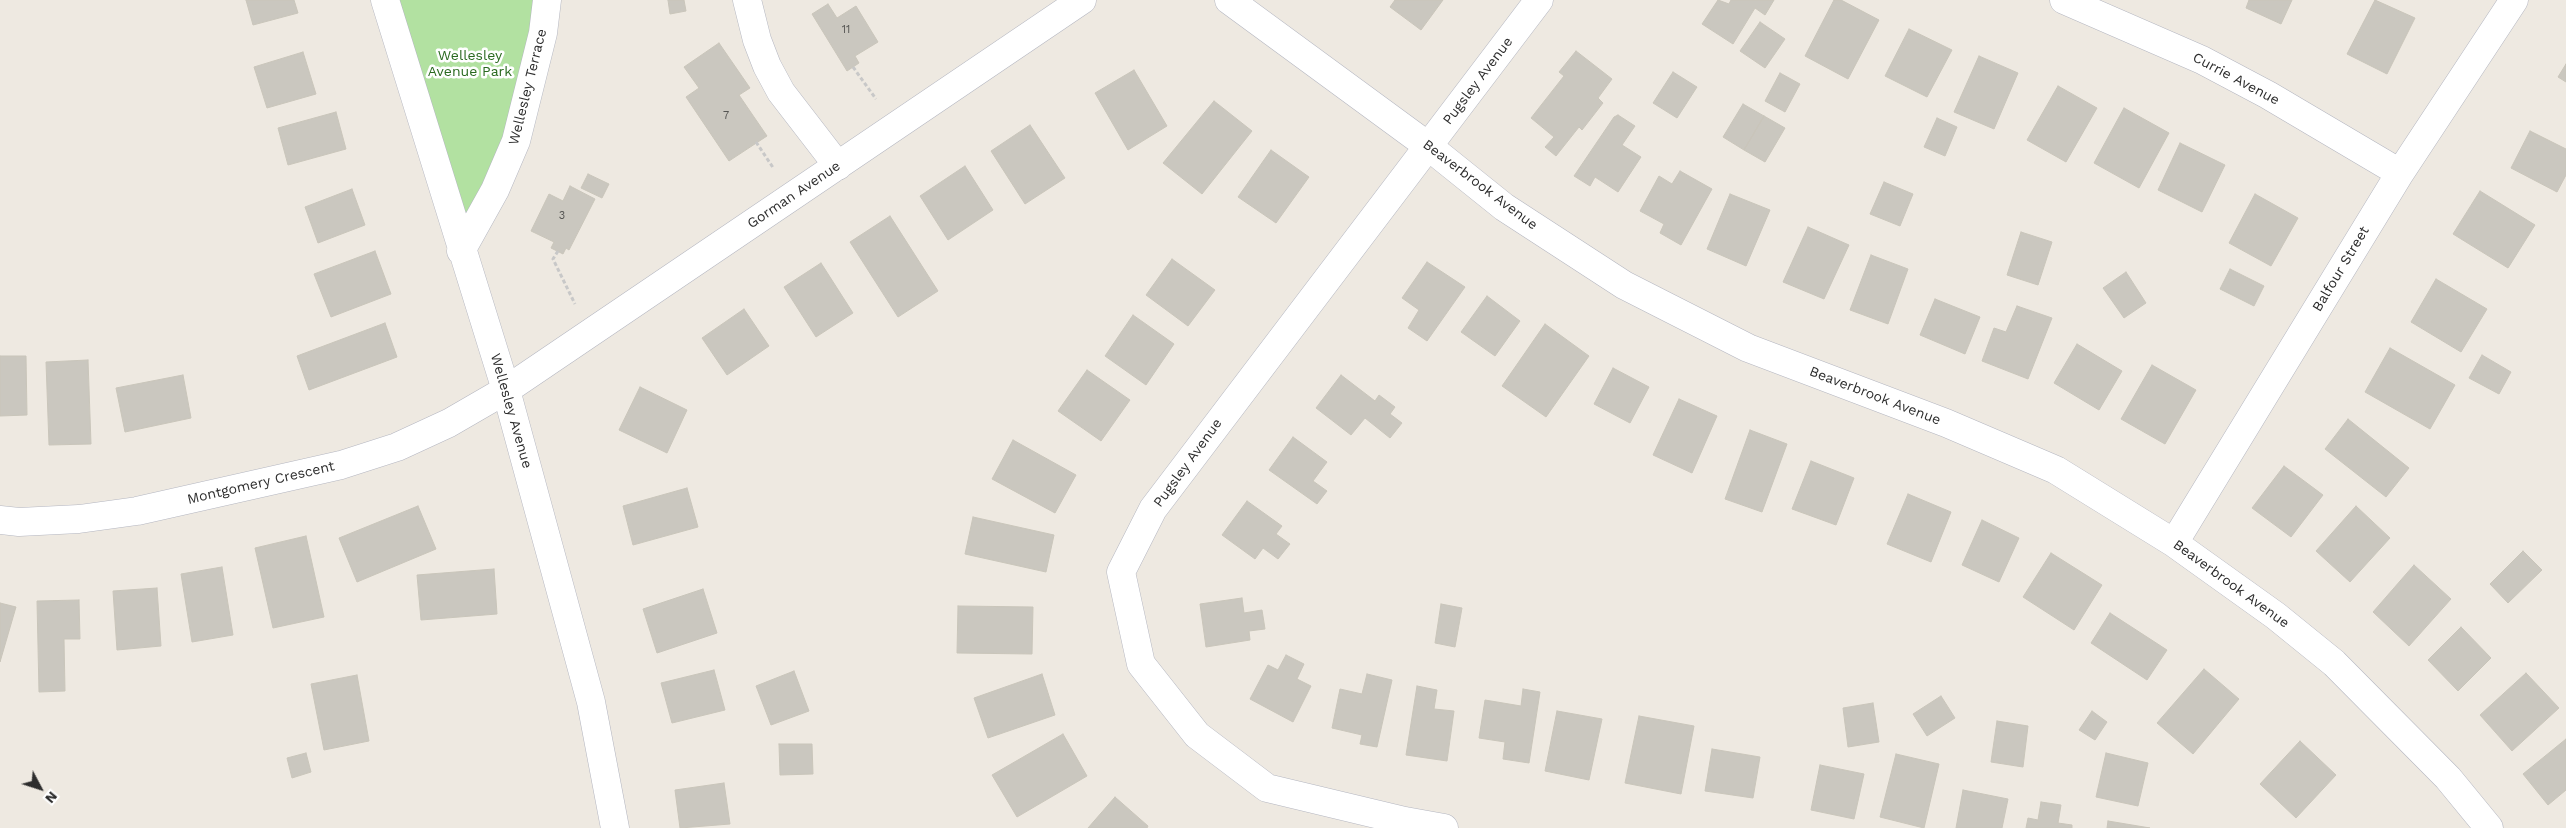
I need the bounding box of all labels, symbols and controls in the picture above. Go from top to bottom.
house number: 11 [842,23,850,37]
street label: Wellesley Terrace [505,27,551,147]
street label: Pugsley Avenue [1440,34,1516,128]
park label: Wellesley Avenue Park [428,48,512,80]
street label: Currie Avenue [2190,49,2282,109]
house number: 7 [723,109,729,123]
street label: Beaverbrook Avenue [1419,136,1541,234]
street label: Gorman Avenue [744,158,844,232]
house number: 3 [559,209,565,223]
street label: Balfour Street [2309,223,2373,315]
street label: Wellesley Avenue [487,352,535,470]
street label: Beaverbrook Avenue [1807,363,1943,429]
street label: Pugsley Avenue [1150,415,1226,511]
street label: Montgomery Crescent [186,458,336,508]
street label: Beaverbrook Avenue [2170,536,2292,632]
north arrow [15,763,65,813]
text: N [42,789,61,807]

